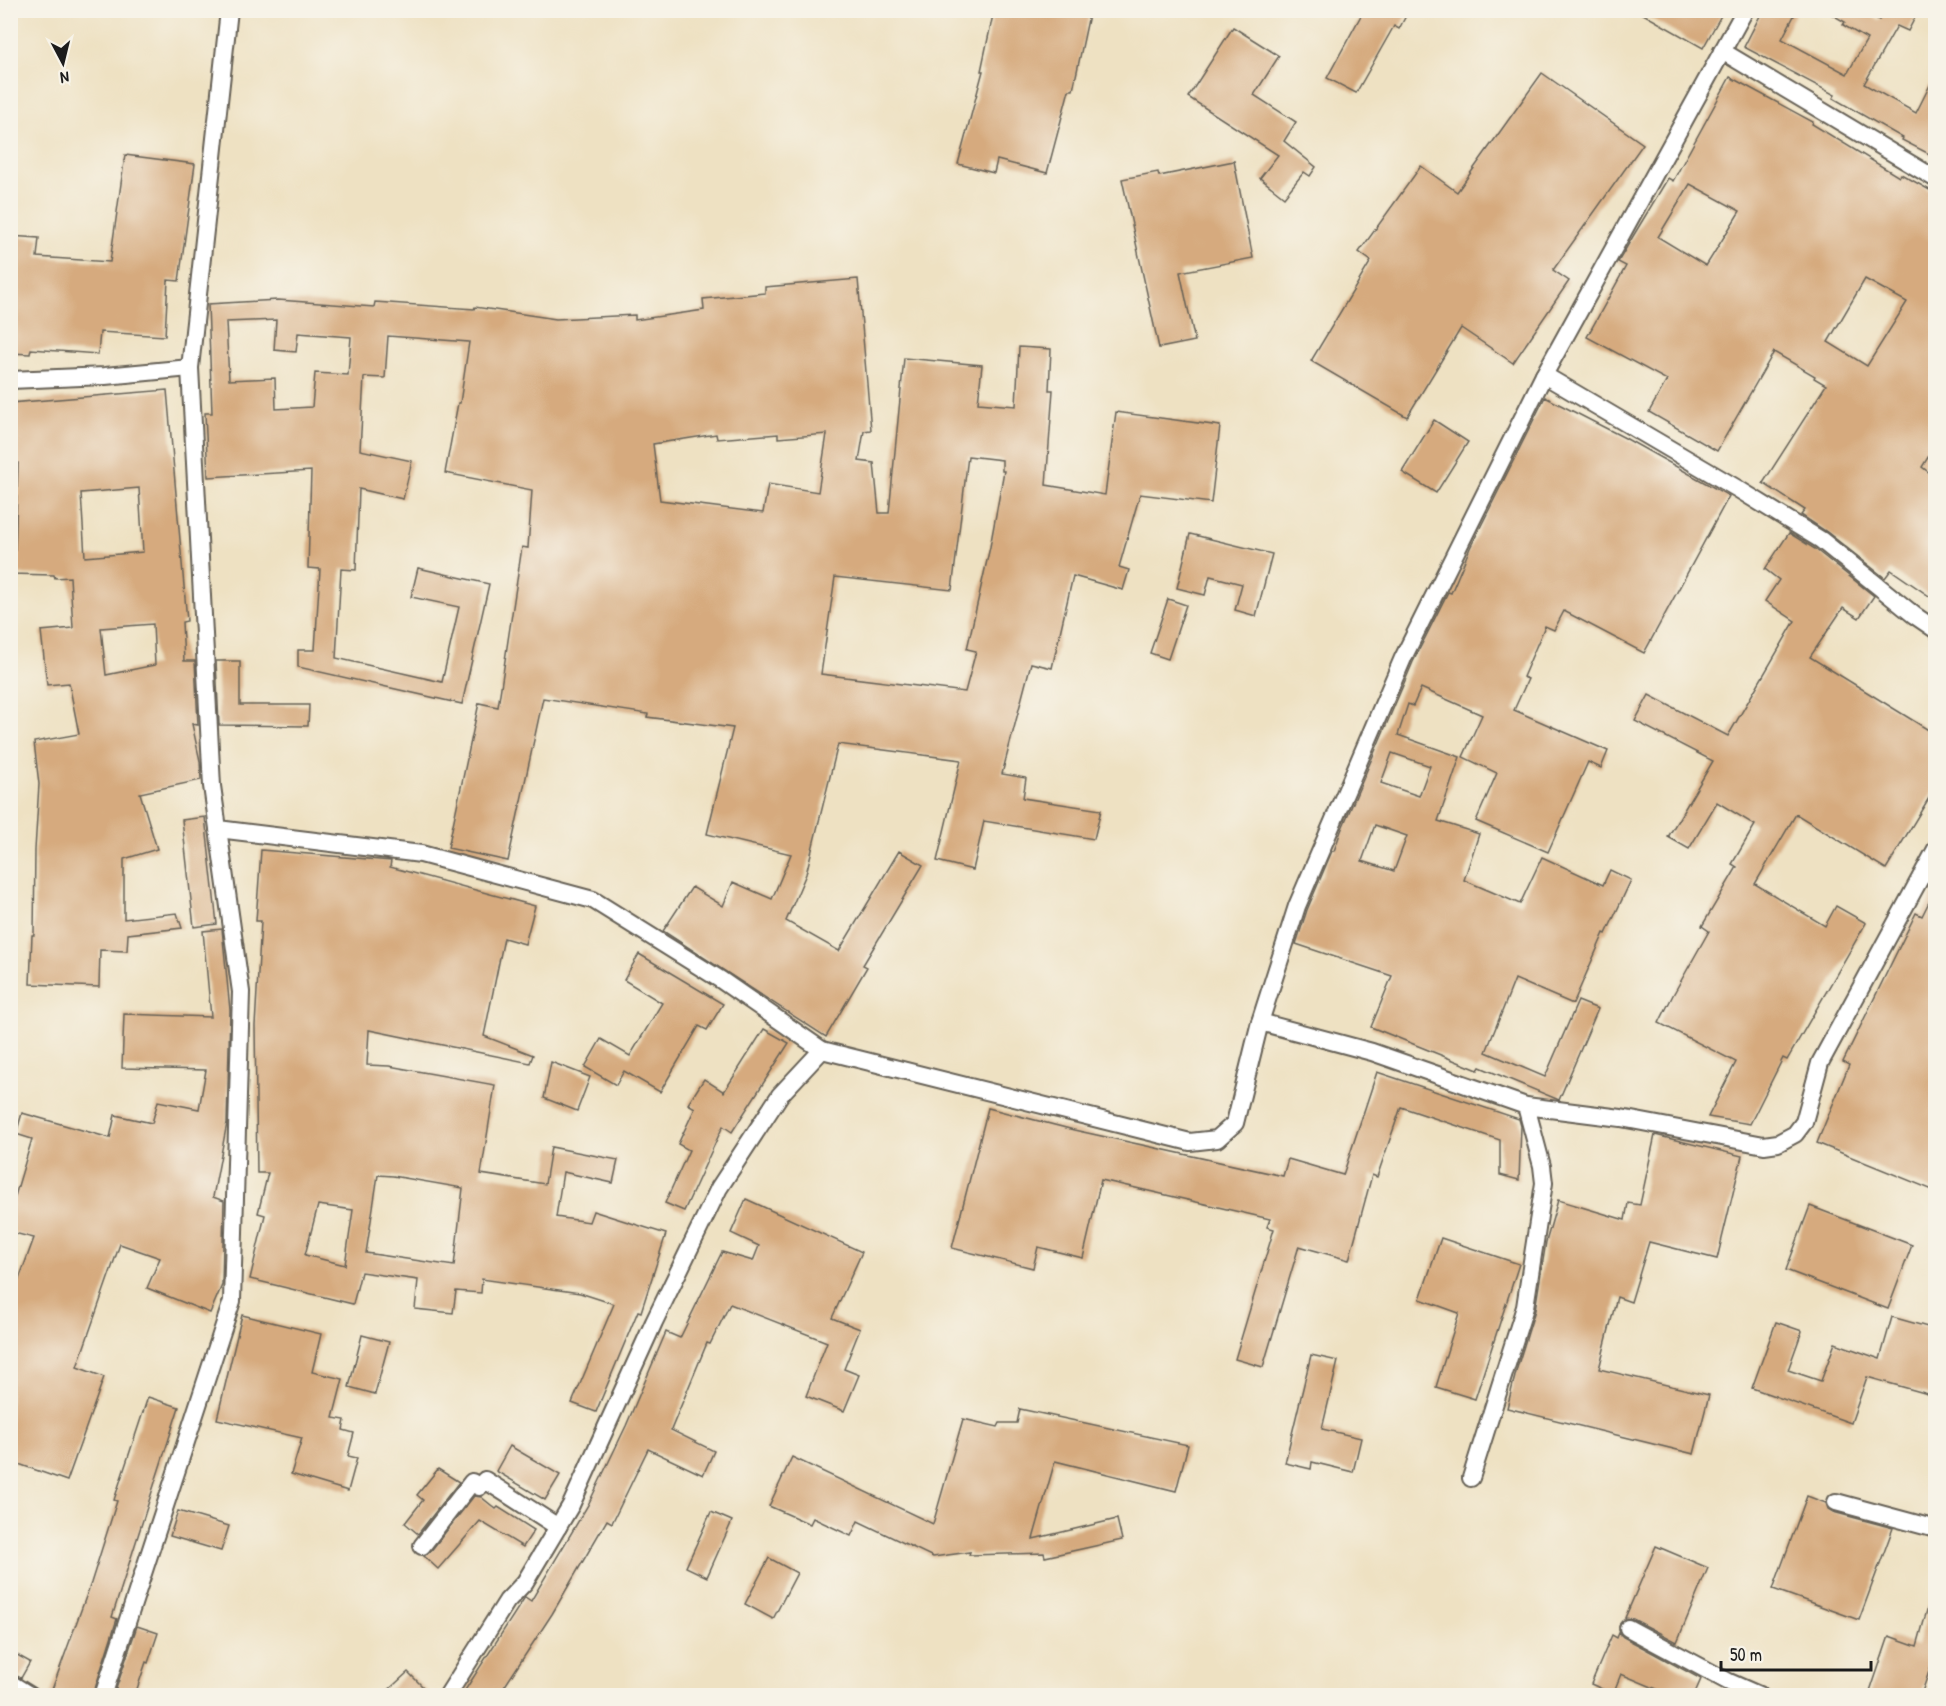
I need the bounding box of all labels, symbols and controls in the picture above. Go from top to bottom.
north arrow [33,33,93,93]
text: N [59,66,70,89]
scale bar [1721,1634,1871,1672]
text: 50 m [1730,1642,1762,1667]

